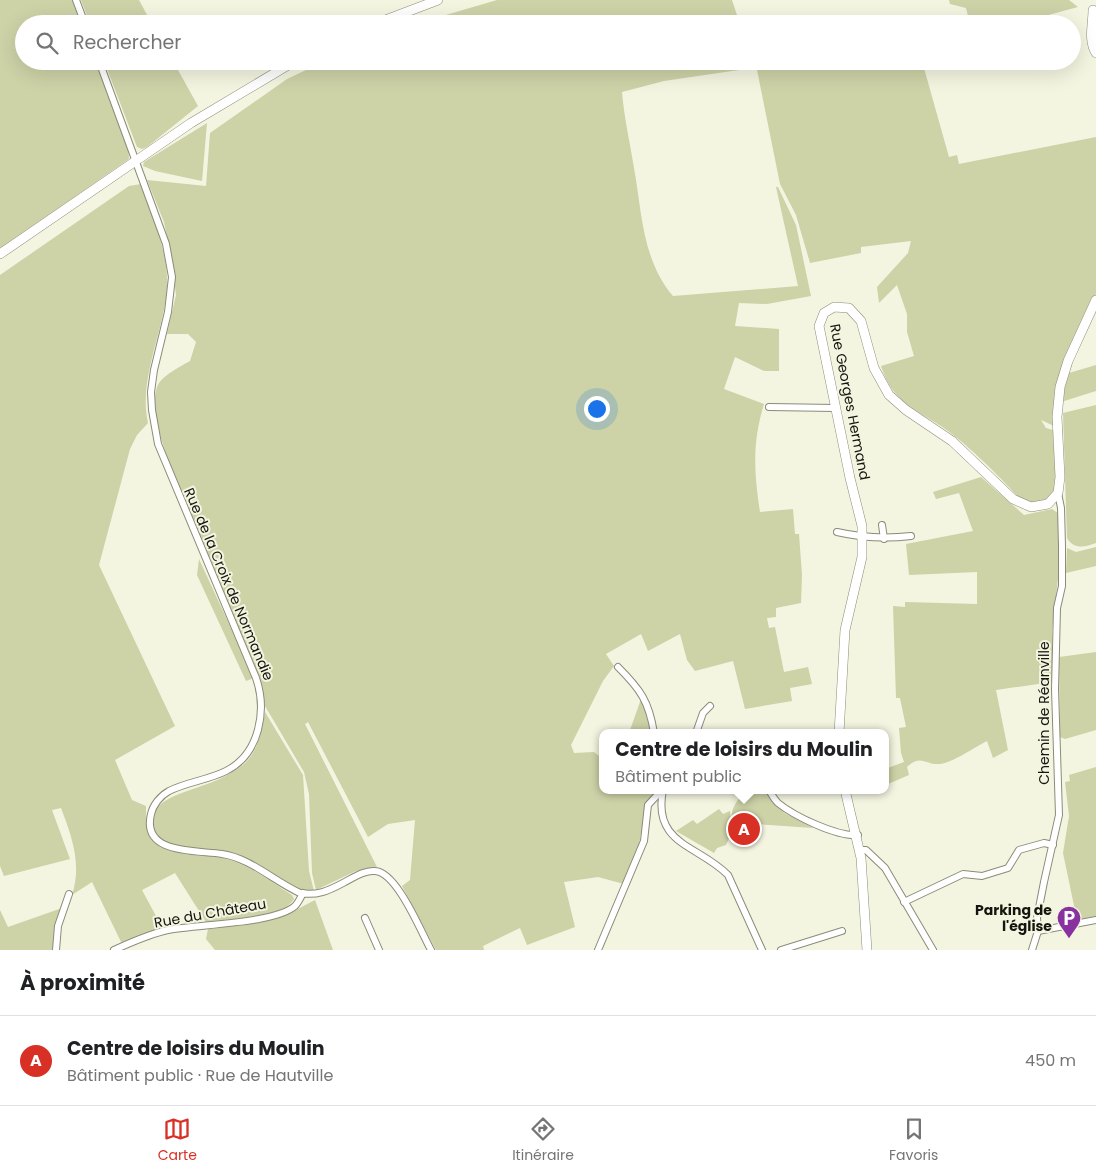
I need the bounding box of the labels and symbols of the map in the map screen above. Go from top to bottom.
street label: Rue Georges Hermand [825,322,875,482]
your location [584,396,610,422]
street label: Rue de la Croix de Normandie [179,485,279,684]
street label: Chemin de Réanville [1034,641,1054,785]
pin: A [728,810,760,848]
street label: Rue du Château [152,893,268,933]
place label: Parking de l'église [975,900,1052,936]
parking icon: Parking de l'église [1056,905,1082,939]

